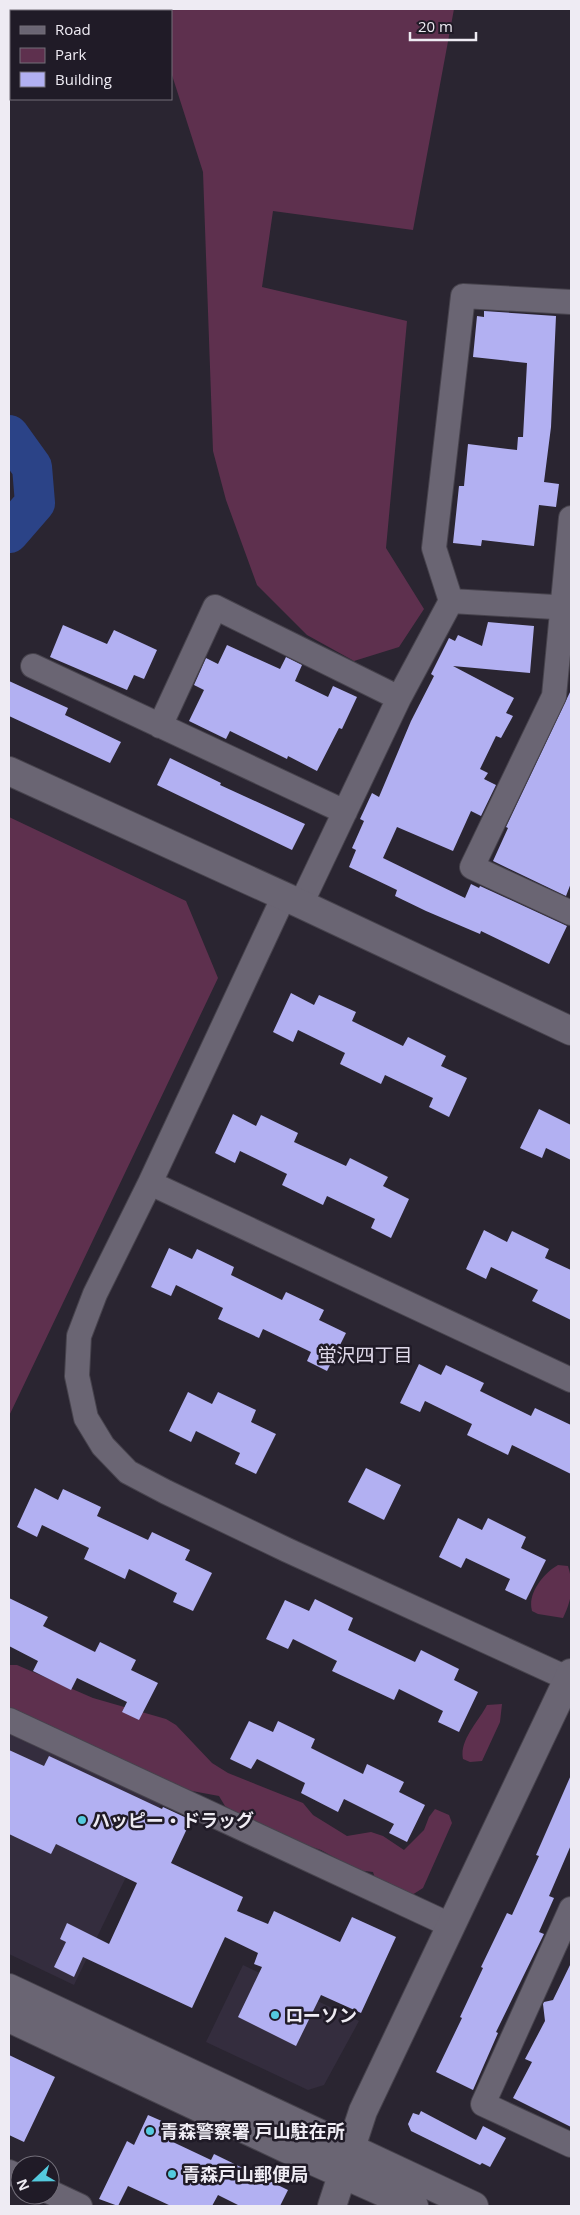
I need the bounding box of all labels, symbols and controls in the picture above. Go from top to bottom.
legend [10,10,172,100]
scale bar [410,10,476,42]
text: 20 m [418,16,453,36]
text: Road [55,19,91,39]
text: Park [55,44,86,64]
text: Building [55,69,112,89]
district label: 蛍沢四丁目 [317,1342,413,1368]
place label: ハッピー・ドラッグ [92,1808,254,1832]
marker: ハッピー・ドラッグ [76,1814,88,1826]
place label: ローソン [285,2003,357,2027]
marker: ローソン [269,2009,281,2021]
place label: 青森警察署 戸山駐在所 [160,2119,345,2143]
marker: 青森警察署 戸山駐在所 [144,2125,156,2137]
north arrow [10,2155,60,2205]
place label: 青森戸山郵便局 [182,2162,308,2186]
marker: 青森戸山郵便局 [166,2168,178,2180]
text: N [12,2176,33,2194]

